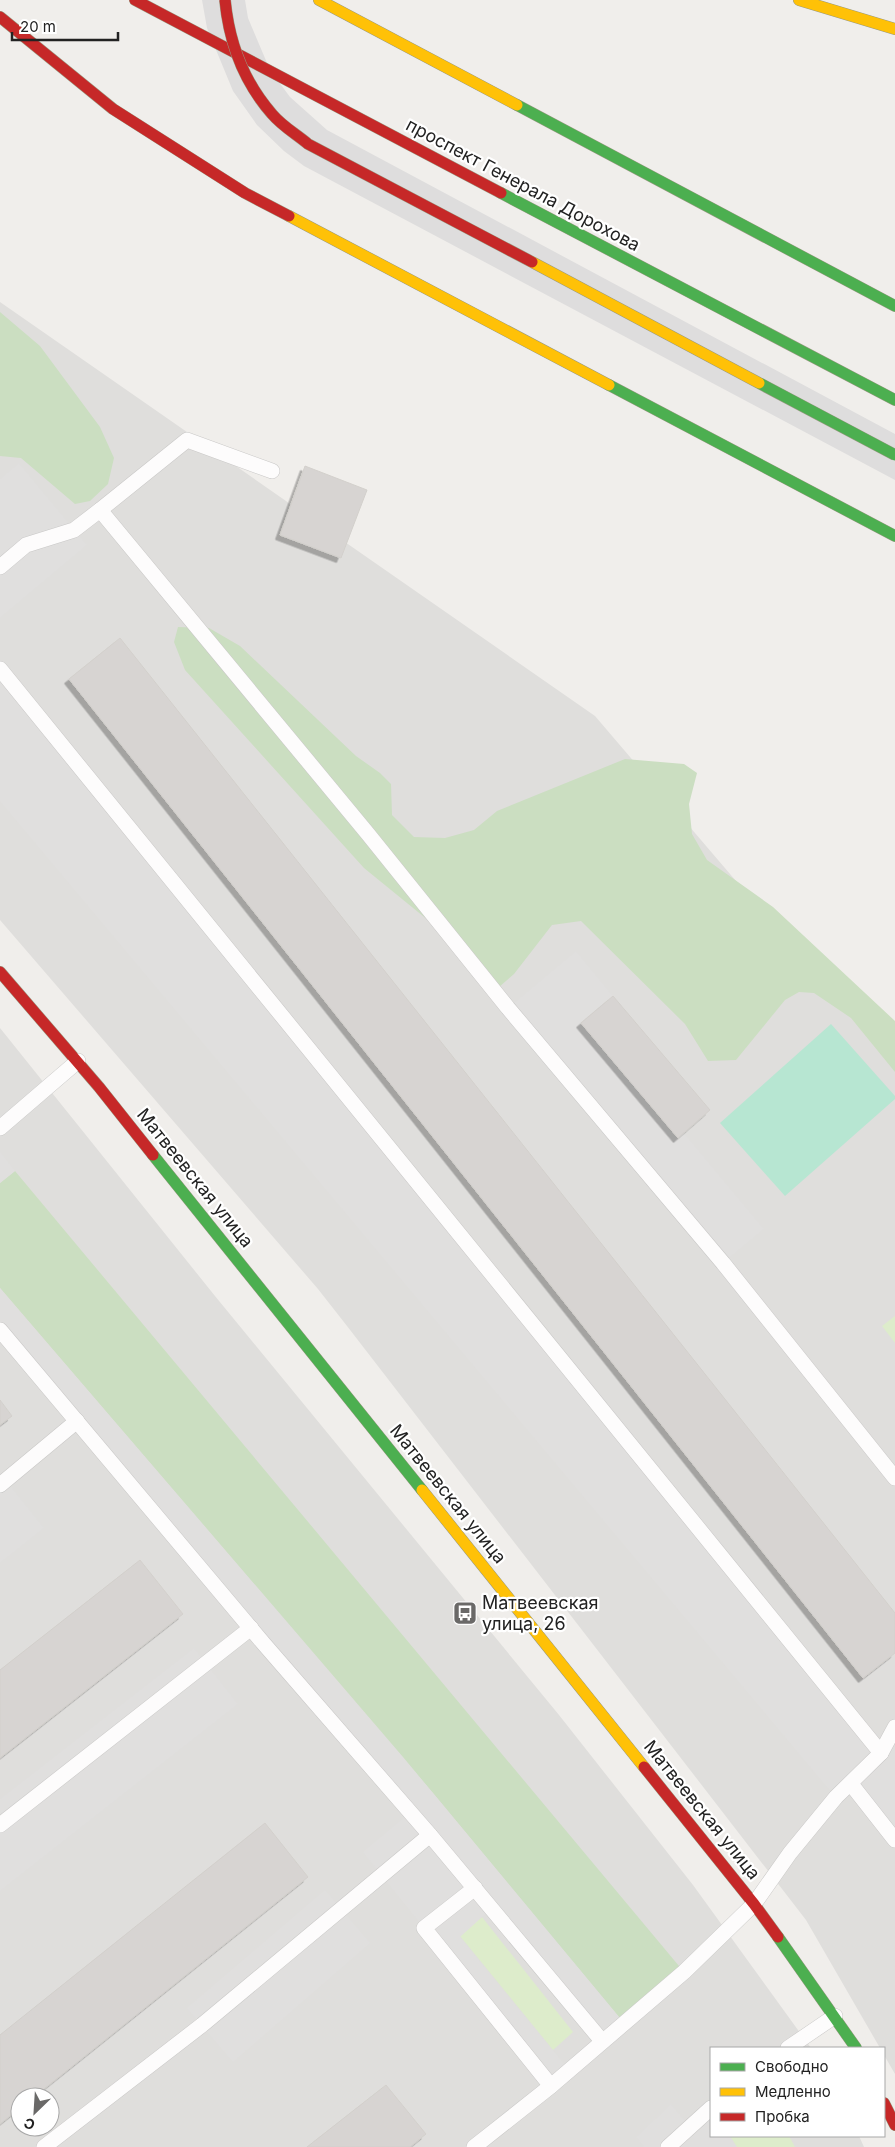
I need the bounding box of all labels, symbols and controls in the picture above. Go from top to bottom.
scale bar [12,10,119,42]
text: 20 m [20,17,56,36]
street label: проспект Генерала Дорохова [403,114,644,255]
street label: Матвеевская улица [133,1104,258,1251]
street label: Матвеевская улица [386,1420,511,1567]
place label: Матвеевская улица, 26 [482,1592,598,1634]
bus stop icon: Матвеевская улица, 26 [452,1600,478,1626]
street label: Матвеевская улица [640,1736,765,1883]
legend [710,2047,885,2137]
text: Свободно [755,2057,829,2076]
text: Медленно [755,2082,831,2101]
north arrow [10,2087,60,2137]
text: Пробка [755,2107,810,2126]
text: С [21,2114,38,2134]

